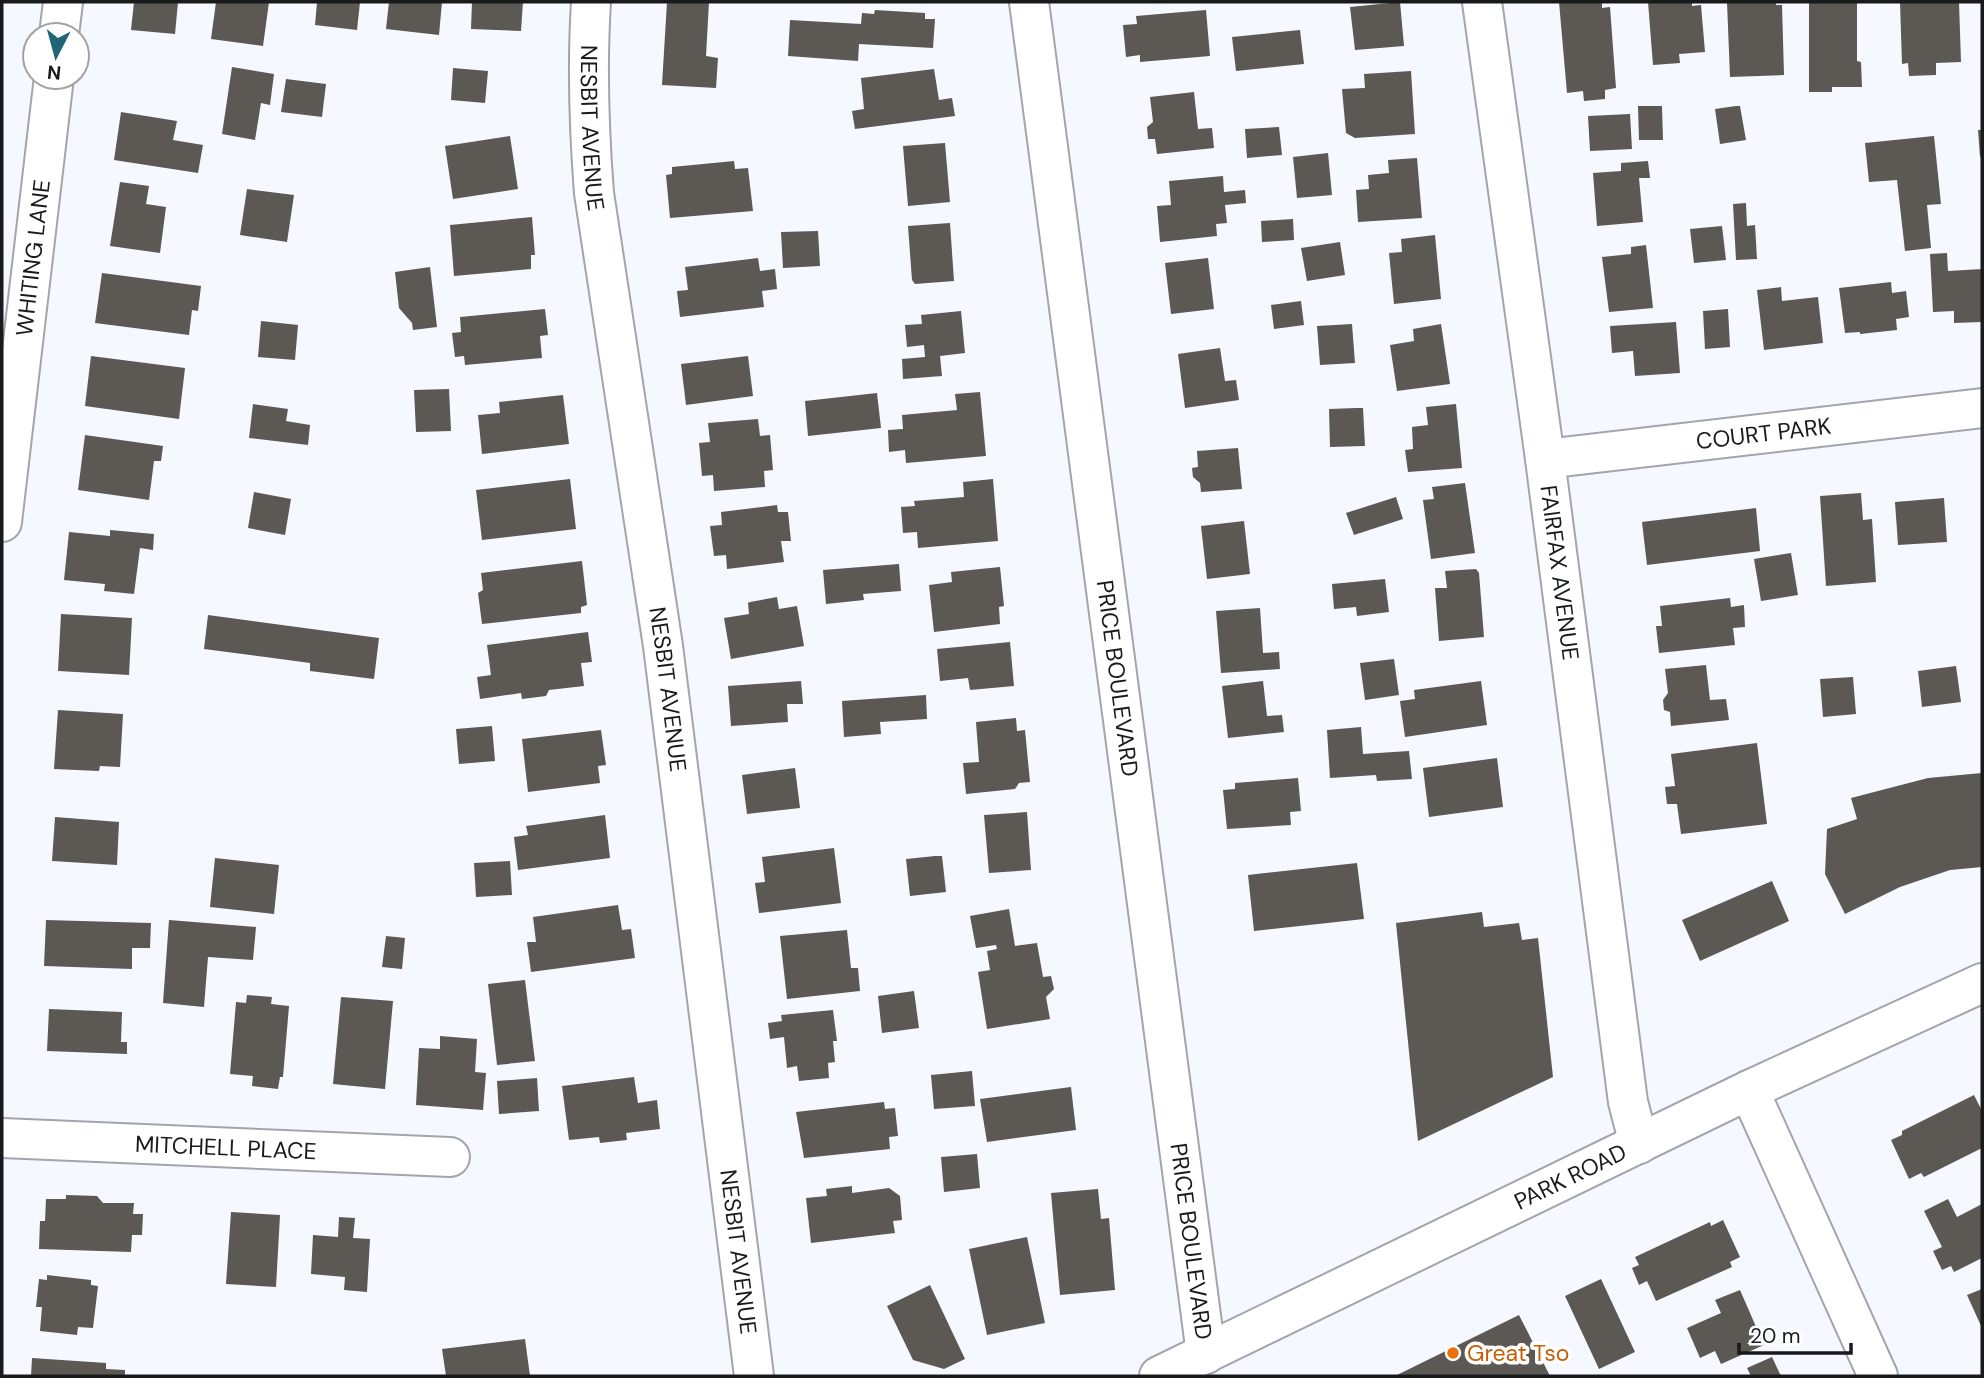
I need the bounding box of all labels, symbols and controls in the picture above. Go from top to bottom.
north arrow [21,21,91,91]
street label: NESBIT AVENUE [574,45,612,213]
text: N [46,59,62,86]
street label: WHITING LANE [9,178,57,338]
street label: COURT PARK [1694,411,1833,456]
street label: FAIRFAX AVENUE [1534,483,1586,662]
street label: PRICE BOULEVARD [1090,578,1145,778]
street label: NESBIT AVENUE [642,605,694,773]
street label: MITCHELL PLACE [134,1129,317,1166]
street label: PARK ROAD [1509,1137,1631,1217]
street label: PRICE BOULEVARD [1164,1141,1219,1341]
street label: NESBIT AVENUE [713,1168,764,1336]
scale bar [1739,1312,1851,1356]
text: 20 m [1750,1322,1801,1350]
place label: Great Tso [1467,1338,1569,1368]
marker: Great Tso [1445,1345,1461,1361]

